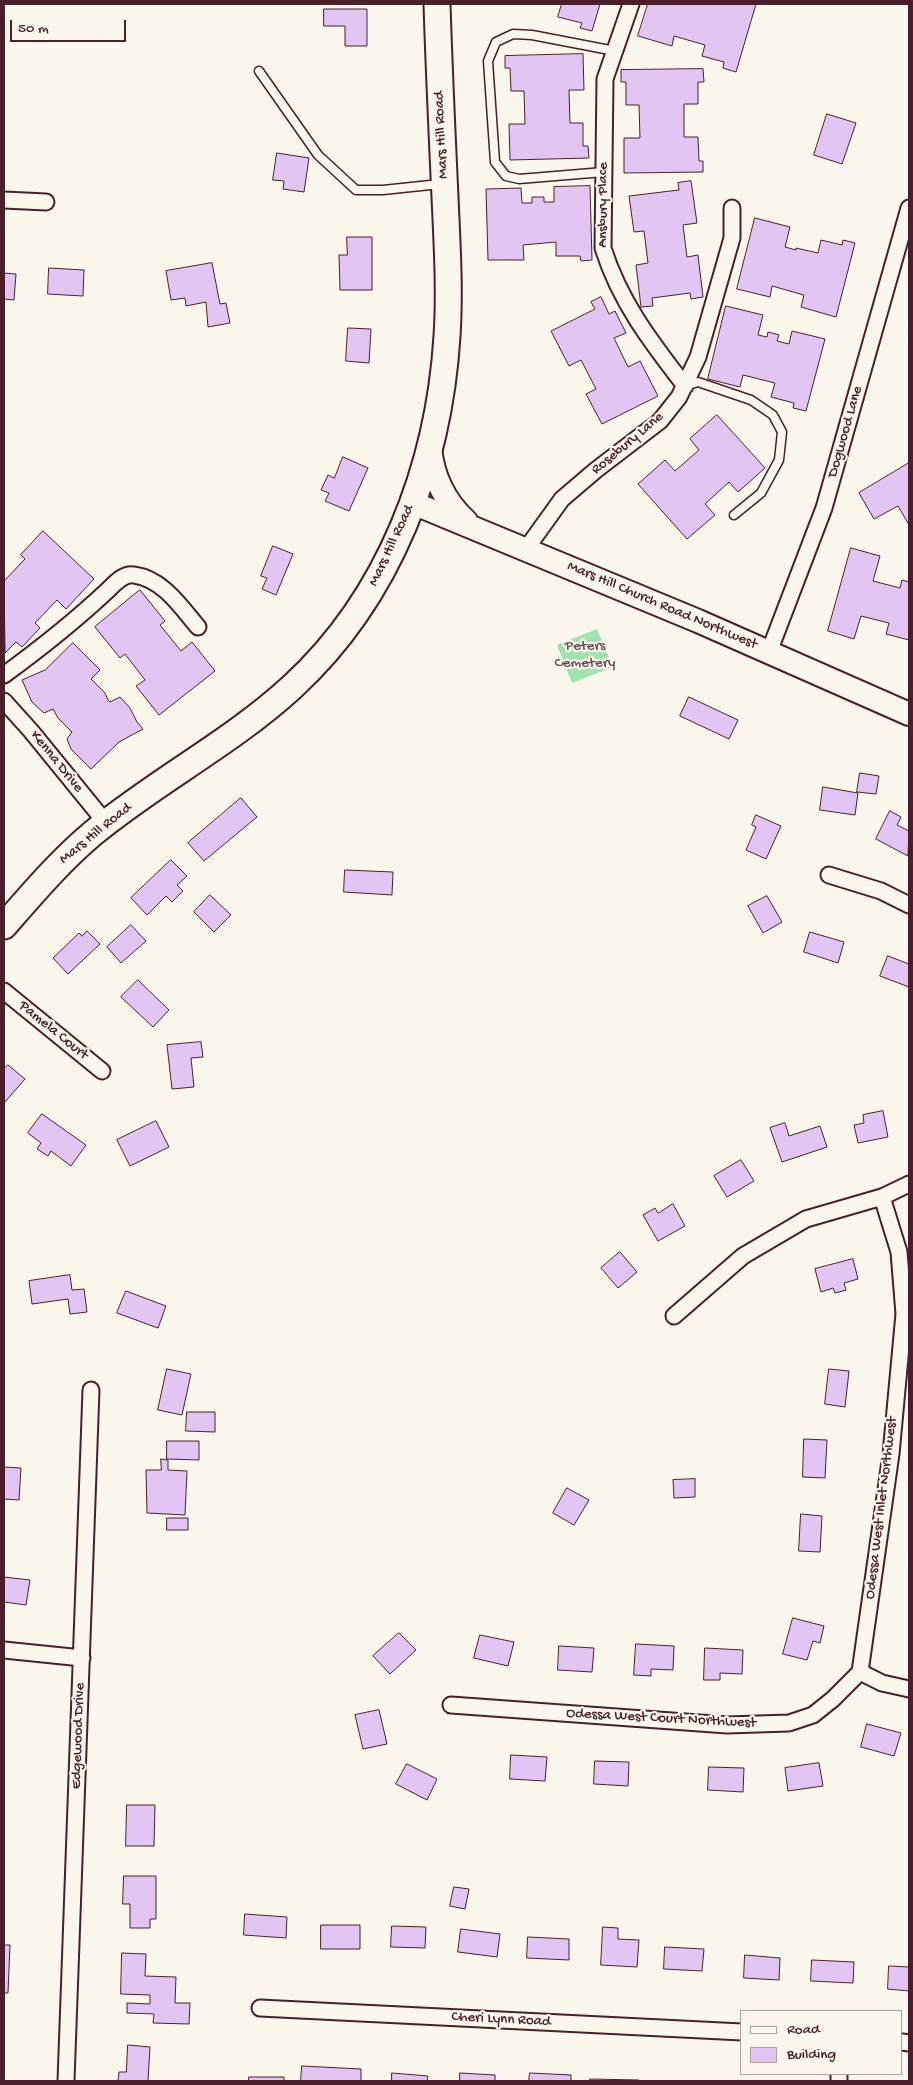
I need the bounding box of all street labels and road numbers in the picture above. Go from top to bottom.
street label: Mars Hill Road [431,91,453,179]
street label: Ansbury Place [595,162,613,248]
street label: Dogwood Lane [824,384,868,480]
street label: Rosebury Lane [588,409,668,479]
street label: Mars Hill Road [365,502,419,590]
street label: Mars Hill Church Road Northwest [564,558,760,654]
street label: Kenna Drive [25,727,87,797]
street label: Mars Hill Road [56,799,136,869]
street label: Pamela Court [14,997,92,1065]
street label: Odessa West Inlet Northwest [862,1416,902,1600]
street label: Edgewood Drive [68,1682,90,1790]
street label: Odessa West Court Northwest [566,1705,756,1733]
street label: Cheri Lynn Road [451,2008,551,2032]

